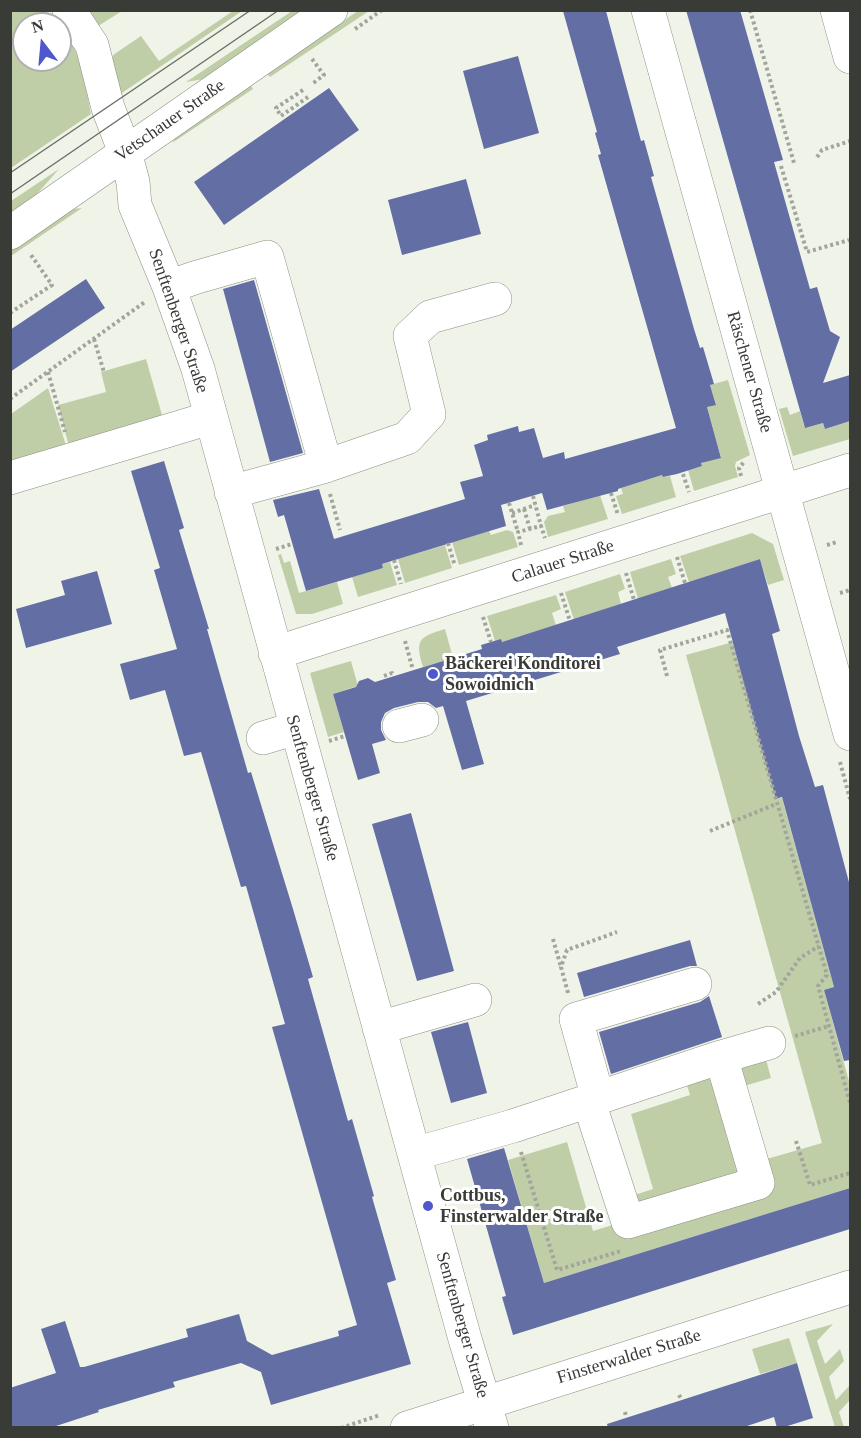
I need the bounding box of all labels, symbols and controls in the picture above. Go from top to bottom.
north arrow [12,12,72,72]
text: N [30,16,45,36]
street label: Vetschauer Straße [111,75,229,167]
street label: Senftenberger Straße [143,246,213,396]
street label: Räschener Straße [721,309,777,435]
street label: Calauer Straße [509,535,617,589]
place label: Bäckerei Konditorei Sowoidnich [445,653,601,696]
marker: Bäckerei Konditorei Sowoidnich [426,667,440,681]
street label: Senftenberger Straße [281,712,343,864]
place label: Cottbus, Finsterwalder Straße [440,1185,603,1228]
marker: Cottbus, Finsterwalder Straße [421,1199,435,1213]
street label: Senftenberger Straße [431,1249,493,1401]
street label: Finsterwalder Straße [554,1325,704,1389]

